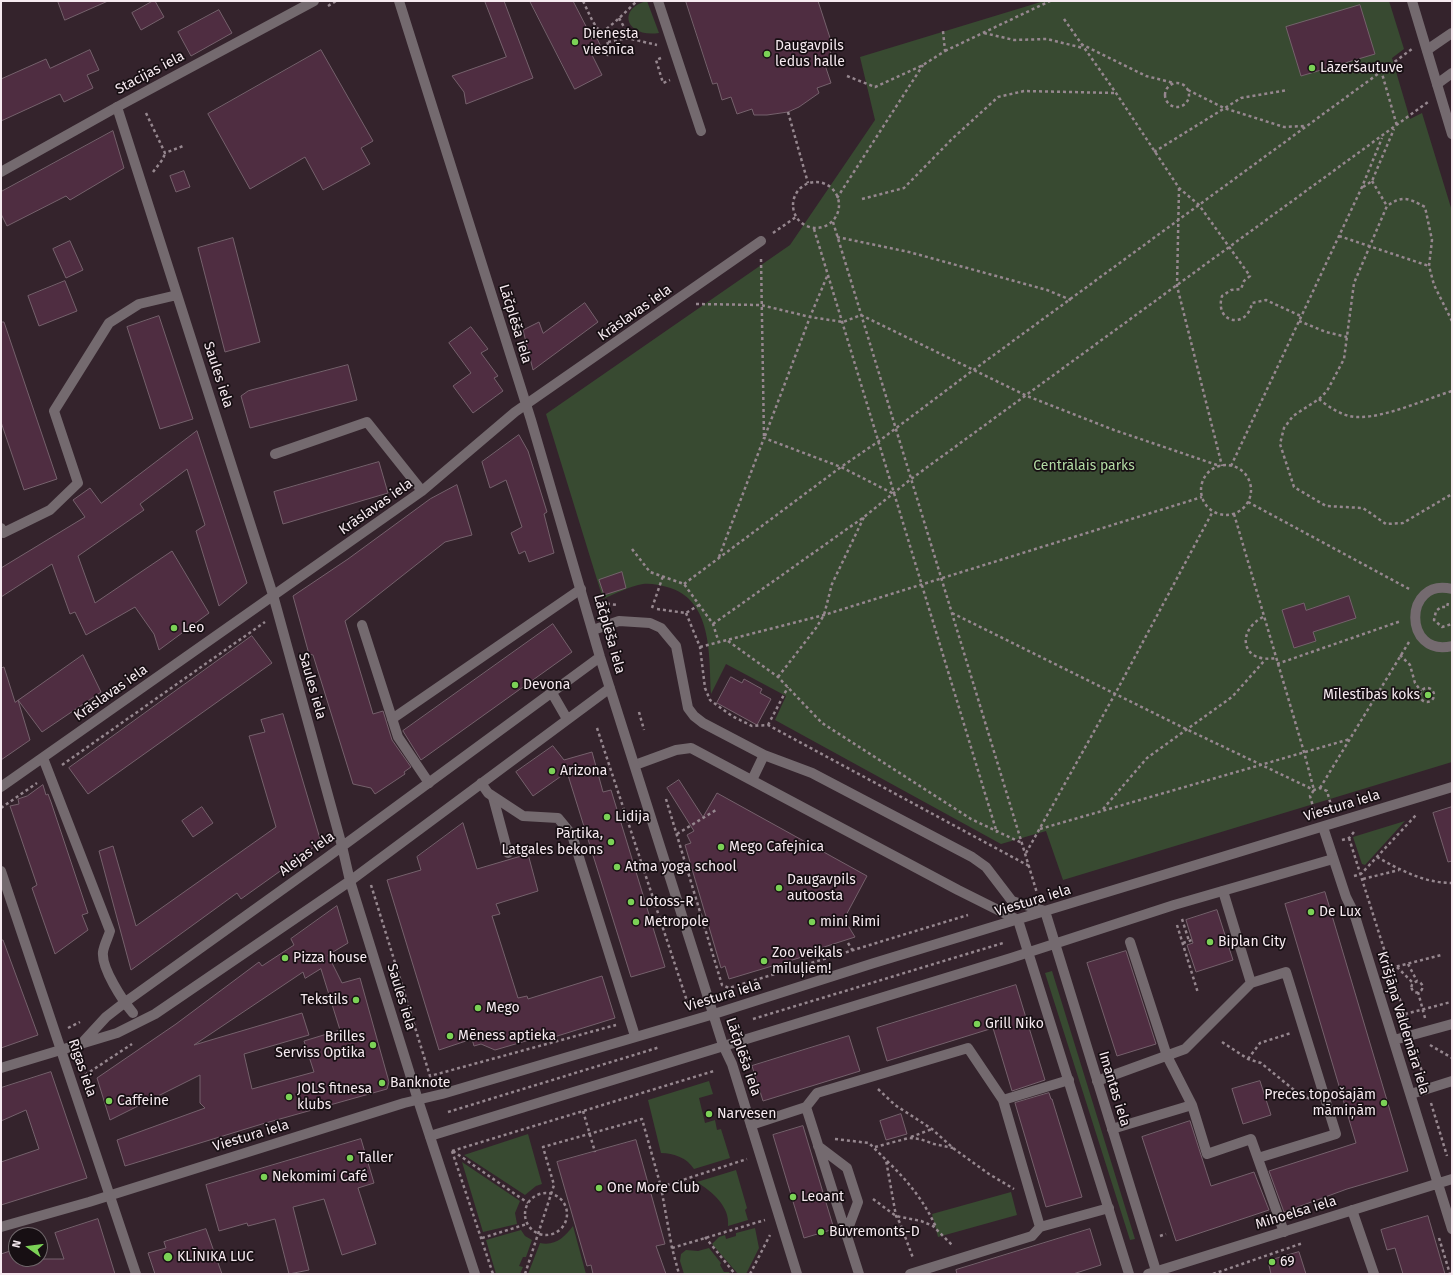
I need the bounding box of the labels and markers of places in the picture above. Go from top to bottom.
place label: Dienesta viesnīca [583,26,639,58]
marker: Dienesta viesnīca [570,37,580,47]
place label: Daugavpils ledus halle [775,38,845,70]
marker: Daugavpils ledus halle [762,49,772,59]
place label: Lāzeršautuve [1320,60,1403,76]
marker: Lāzeršautuve [1307,63,1317,73]
place label: Leo [182,620,204,636]
marker: Leo [169,623,179,633]
place label: Devona [523,677,570,693]
marker: Devona [510,680,520,690]
place label: Mīlestības koks [1323,687,1420,703]
marker: Mīlestības koks [1423,690,1433,700]
place label: Arizona [560,763,607,779]
marker: Arizona [547,766,557,776]
place label: Lidija [615,809,650,825]
marker: Lidija [602,812,612,822]
place label: Pārtika, Latgales bekons [501,826,603,858]
marker: Pārtika, Latgales bekons [606,837,616,847]
place label: Mego Cafejnica [729,839,824,855]
marker: Mego Cafejnica [716,842,726,852]
place label: Atma yoga school [625,859,737,875]
marker: Atma yoga school [612,862,622,872]
place label: Daugavpils autoosta [787,872,856,904]
marker: Daugavpils autoosta [774,883,784,893]
place label: Lotoss-R [639,894,694,910]
marker: Lotoss-R [626,897,636,907]
place label: De Lux [1319,904,1361,920]
marker: De Lux [1306,907,1316,917]
place label: Metropole [644,914,709,930]
place label: mini Rimi [820,914,880,930]
marker: Metropole [631,917,641,927]
marker: mini Rimi [807,917,817,927]
place label: Biplan City [1218,934,1286,950]
marker: Biplan City [1205,937,1215,947]
place label: Zoo veikals mīluļiem! [772,945,843,978]
place label: Pizza house [293,950,367,966]
marker: Pizza house [280,953,290,963]
marker: Zoo veikals mīluļiem! [759,956,769,966]
place label: Tekstils [301,992,348,1008]
marker: Tekstils [351,995,361,1005]
place label: Mego [486,1000,520,1016]
marker: Mego [473,1003,483,1013]
place label: Grill Niko [985,1016,1044,1032]
marker: Grill Niko [972,1019,982,1029]
place label: Mēness aptieka [458,1028,556,1044]
place label: Brilles Serviss Optika [275,1029,365,1062]
marker: Mēness aptieka [445,1031,455,1041]
marker: Brilles Serviss Optika [368,1040,378,1050]
place label: Banknote [390,1075,450,1091]
marker: Banknote [377,1078,387,1088]
place label: JOLS fitnesa klubs [297,1081,372,1114]
place label: Preces topošajām māmiņām [1264,1087,1376,1120]
marker: JOLS fitnesa klubs [284,1092,294,1102]
place label: Caffeine [117,1093,169,1109]
marker: Caffeine [104,1096,114,1106]
marker: Preces topošajām māmiņām [1379,1098,1389,1108]
place label: Narvesen [717,1106,776,1122]
marker: Narvesen [704,1109,714,1119]
place label: Taller [358,1150,393,1166]
marker: Taller [345,1153,355,1163]
place label: Nekomimi Café [272,1169,368,1185]
marker: Nekomimi Café [259,1172,269,1182]
place label: One More Club [607,1180,700,1196]
marker: One More Club [594,1183,604,1193]
place label: Leoant [801,1189,844,1205]
marker: Leoant [788,1192,798,1202]
place label: Būvremonts-D [829,1224,920,1240]
marker: Būvremonts-D [816,1227,826,1237]
place label: KLĪNIKA LUC [177,1249,254,1265]
marker: KLĪNIKA LUC [162,1251,174,1263]
place label: 69 [1280,1254,1295,1270]
marker: 69 [1267,1257,1277,1267]

